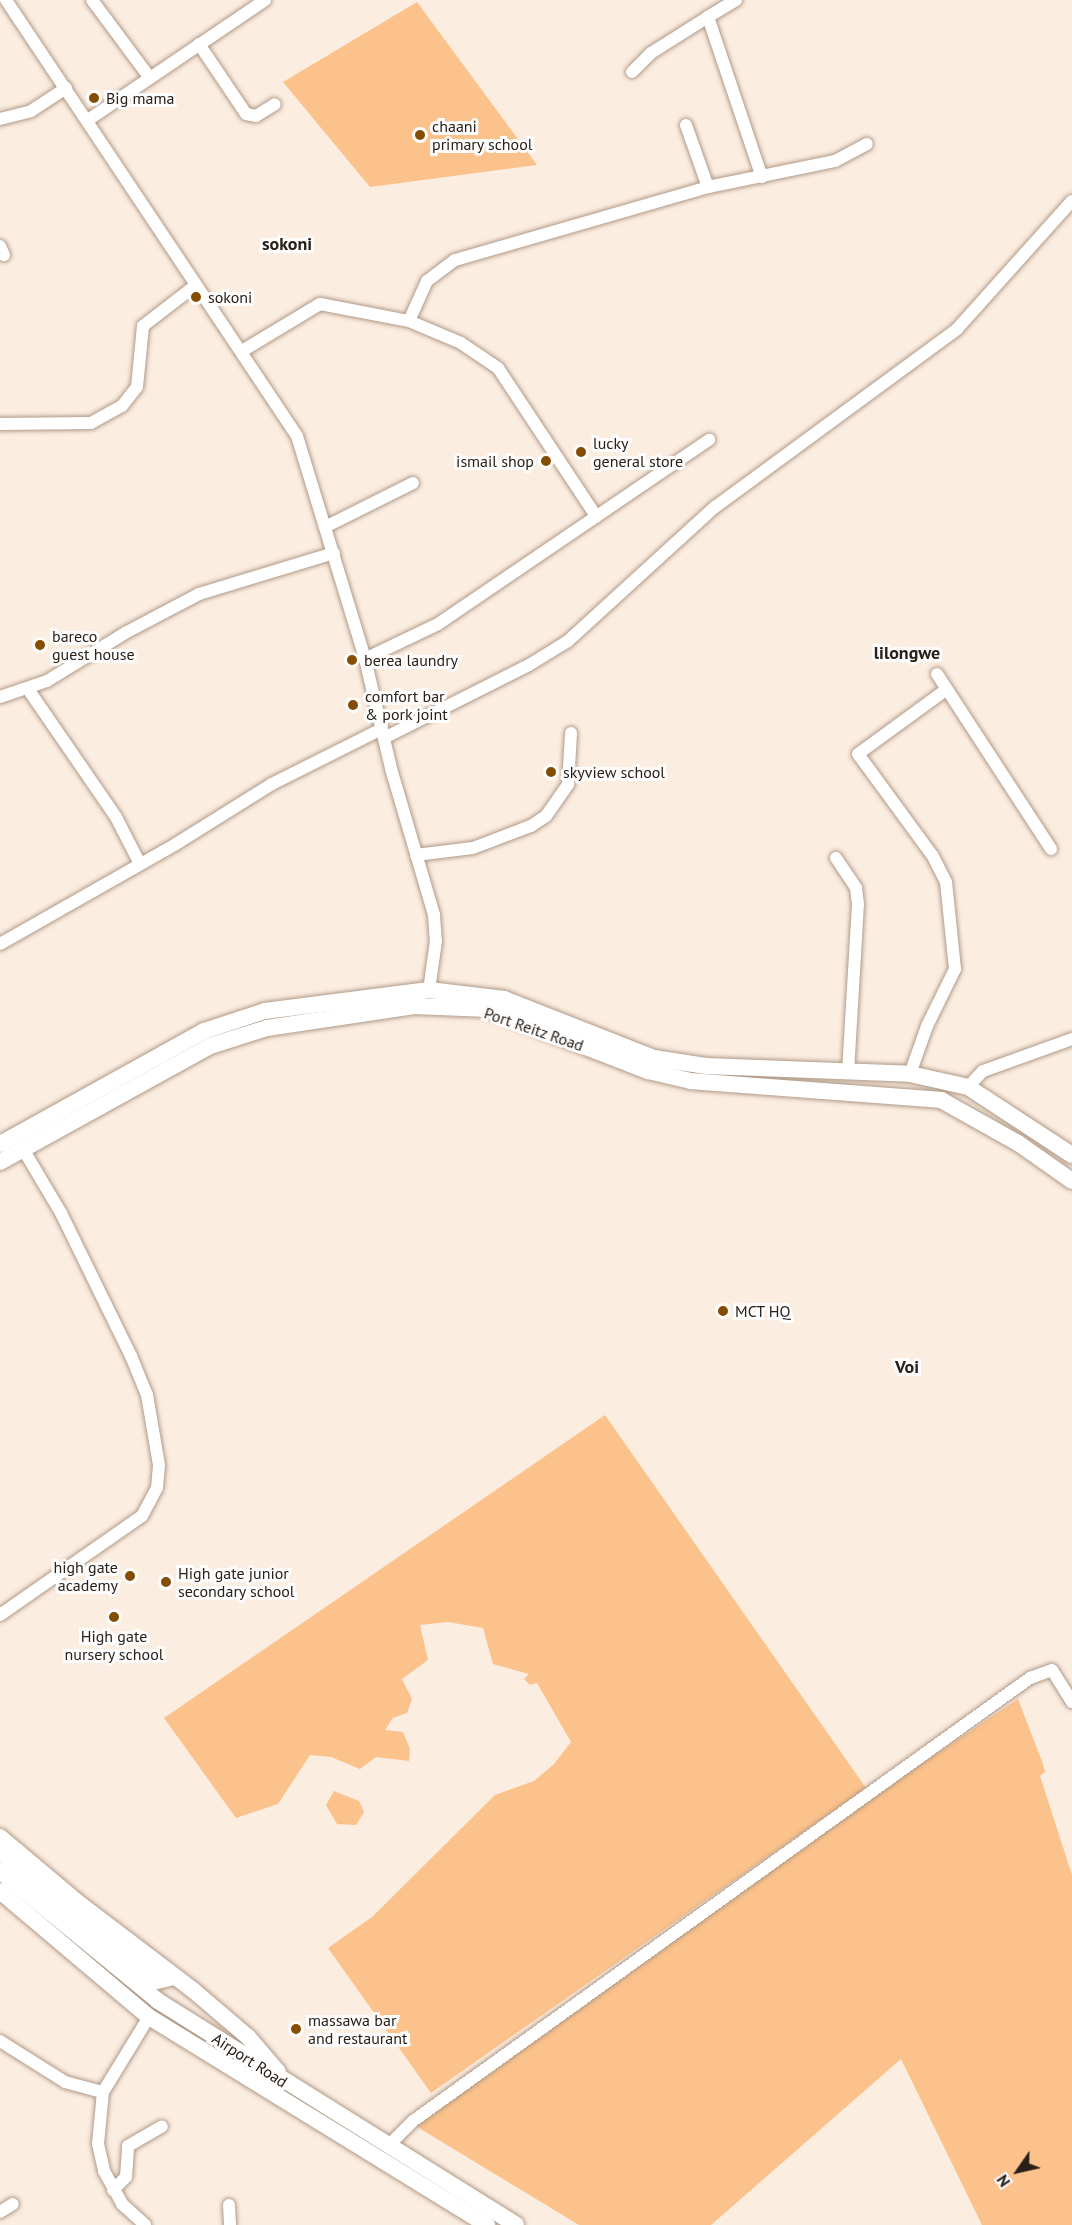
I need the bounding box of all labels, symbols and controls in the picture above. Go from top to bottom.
place label: Big mama [106,88,174,108]
marker: Big mama [87,91,101,105]
place label: chaani primary school [432,116,533,154]
marker: chaani primary school [413,128,427,142]
district label: sokoni [262,233,312,255]
place label: sokoni [208,287,252,307]
marker: sokoni [189,290,203,304]
place label: lucky general store [593,433,683,471]
marker: lucky general store [574,445,588,459]
place label: ismail shop [456,451,534,471]
marker: ismail shop [539,454,553,468]
place label: bareco guest house [52,626,135,664]
marker: bareco guest house [33,638,47,652]
district label: lilongwe [874,642,940,664]
place label: berea laundry [364,650,458,670]
marker: berea laundry [345,653,359,667]
place label: comfort bar & pork joint [365,686,448,724]
marker: comfort bar & pork joint [346,698,360,712]
place label: skyview school [563,762,665,782]
marker: skyview school [544,765,558,779]
street label: Port Reitz Road [481,1003,587,1055]
place label: MCT HQ [735,1301,791,1321]
marker: MCT HQ [716,1304,730,1318]
district label: Voi [895,1356,919,1378]
place label: high gate academy [53,1557,118,1595]
place label: High gate junior secondary school [178,1563,295,1601]
marker: high gate academy [123,1569,137,1583]
marker: High gate junior secondary school [159,1575,173,1589]
marker: High gate nursery school [107,1610,121,1624]
place label: High gate nursery school [64,1626,164,1664]
place label: massawa bar and restaurant [308,2010,407,2048]
marker: massawa bar and restaurant [289,2022,303,2036]
street label: Airport Road [209,2029,291,2091]
north arrow [988,2141,1048,2201]
text: N [992,2171,1014,2191]

